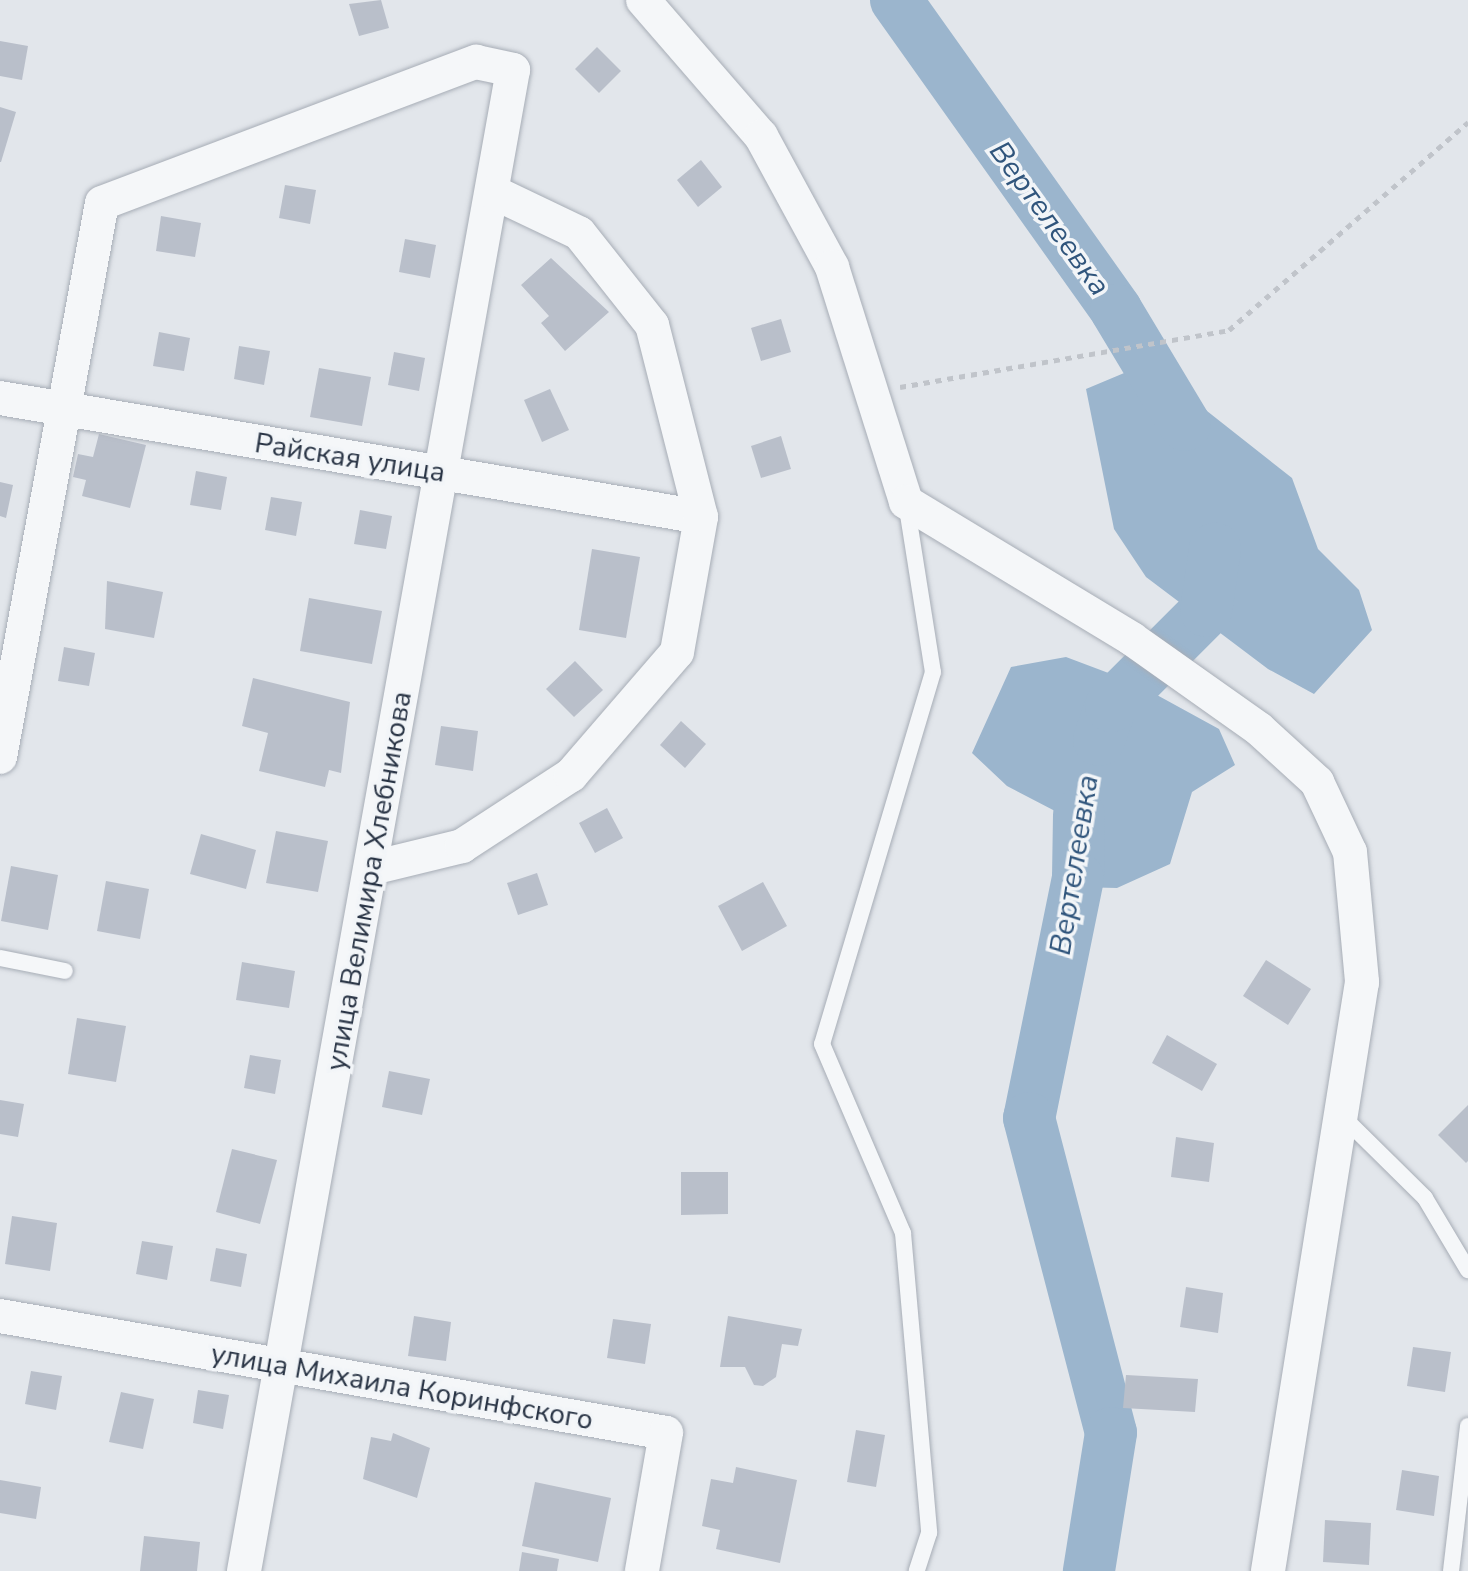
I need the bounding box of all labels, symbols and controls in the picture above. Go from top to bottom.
water label: Вертелеевка [981,135,1117,303]
street label: Райская улица [252,426,448,490]
street label: улица Велимира Хлебникова [319,689,419,1073]
water label: Вертелеевка [1043,772,1107,958]
street label: улица Михаила Коринфского [208,1337,596,1437]

